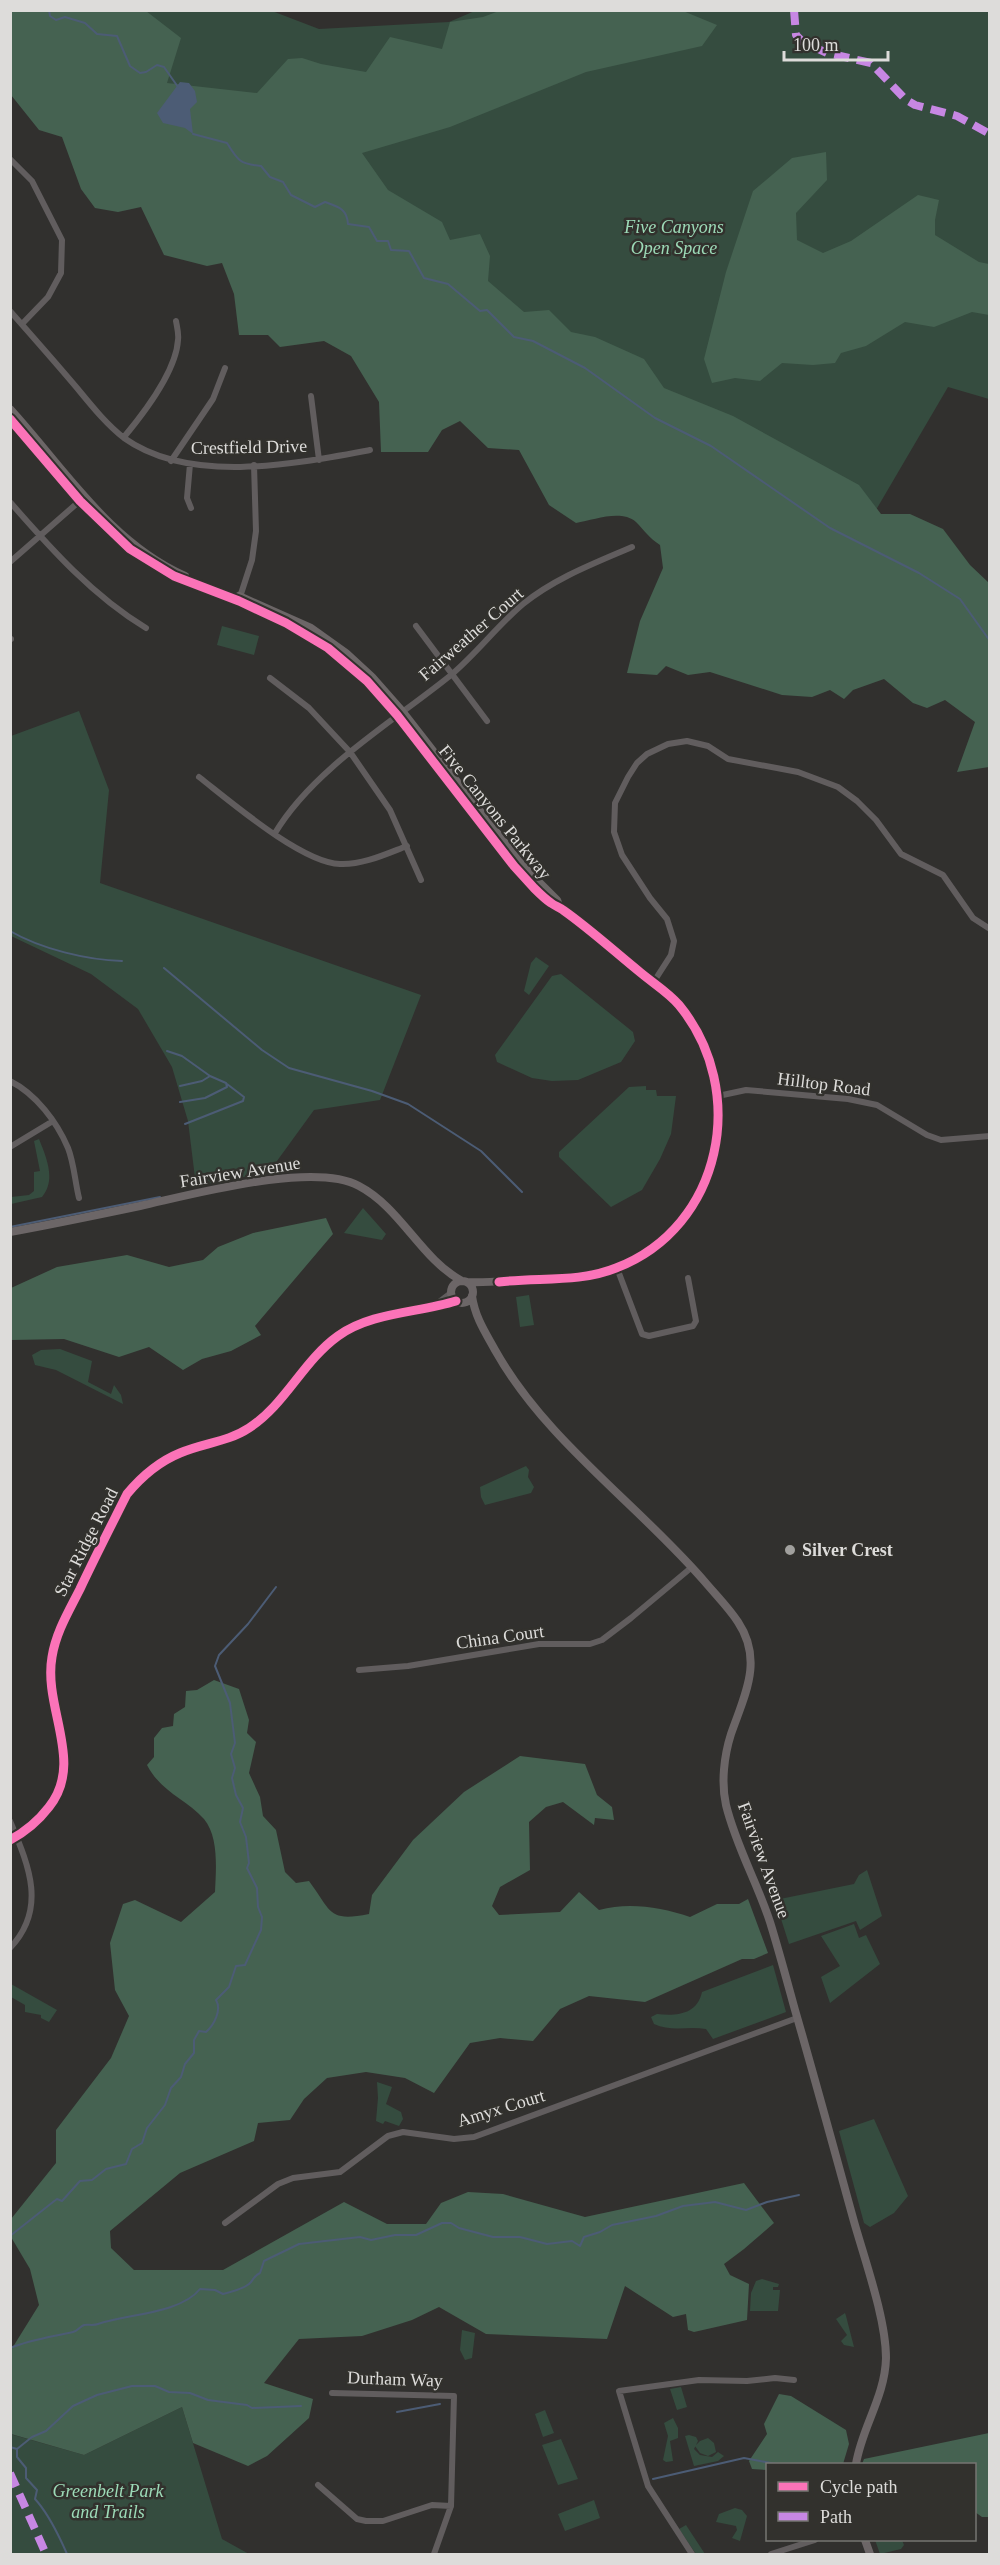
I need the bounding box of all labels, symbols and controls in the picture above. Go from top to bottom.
scale bar [784,24,888,62]
text: 100 m [793,35,839,55]
park label: Five Canyons Open Space [623,217,724,258]
street label: Crestfield Drive [191,436,307,458]
street label: Fairweather Court [415,583,527,685]
street label: Five Canyons Parkway [435,741,555,883]
street label: Hilltop Road [776,1068,872,1100]
street label: Fairview Avenue [178,1153,302,1191]
street label: Star Ridge Road [50,1484,122,1600]
place label: Silver Crest [802,1540,893,1560]
marker: Silver Crest [783,1543,797,1557]
street label: China Court [455,1621,545,1653]
street label: Fairview Avenue [734,1799,794,1921]
street label: Amyx Court [455,2085,547,2131]
street label: Durham Way [347,2367,443,2391]
legend [766,2463,976,2541]
text: Cycle path [820,2477,897,2497]
park label: Greenbelt Park and Trails [53,2481,164,2522]
text: Path [820,2507,852,2527]

